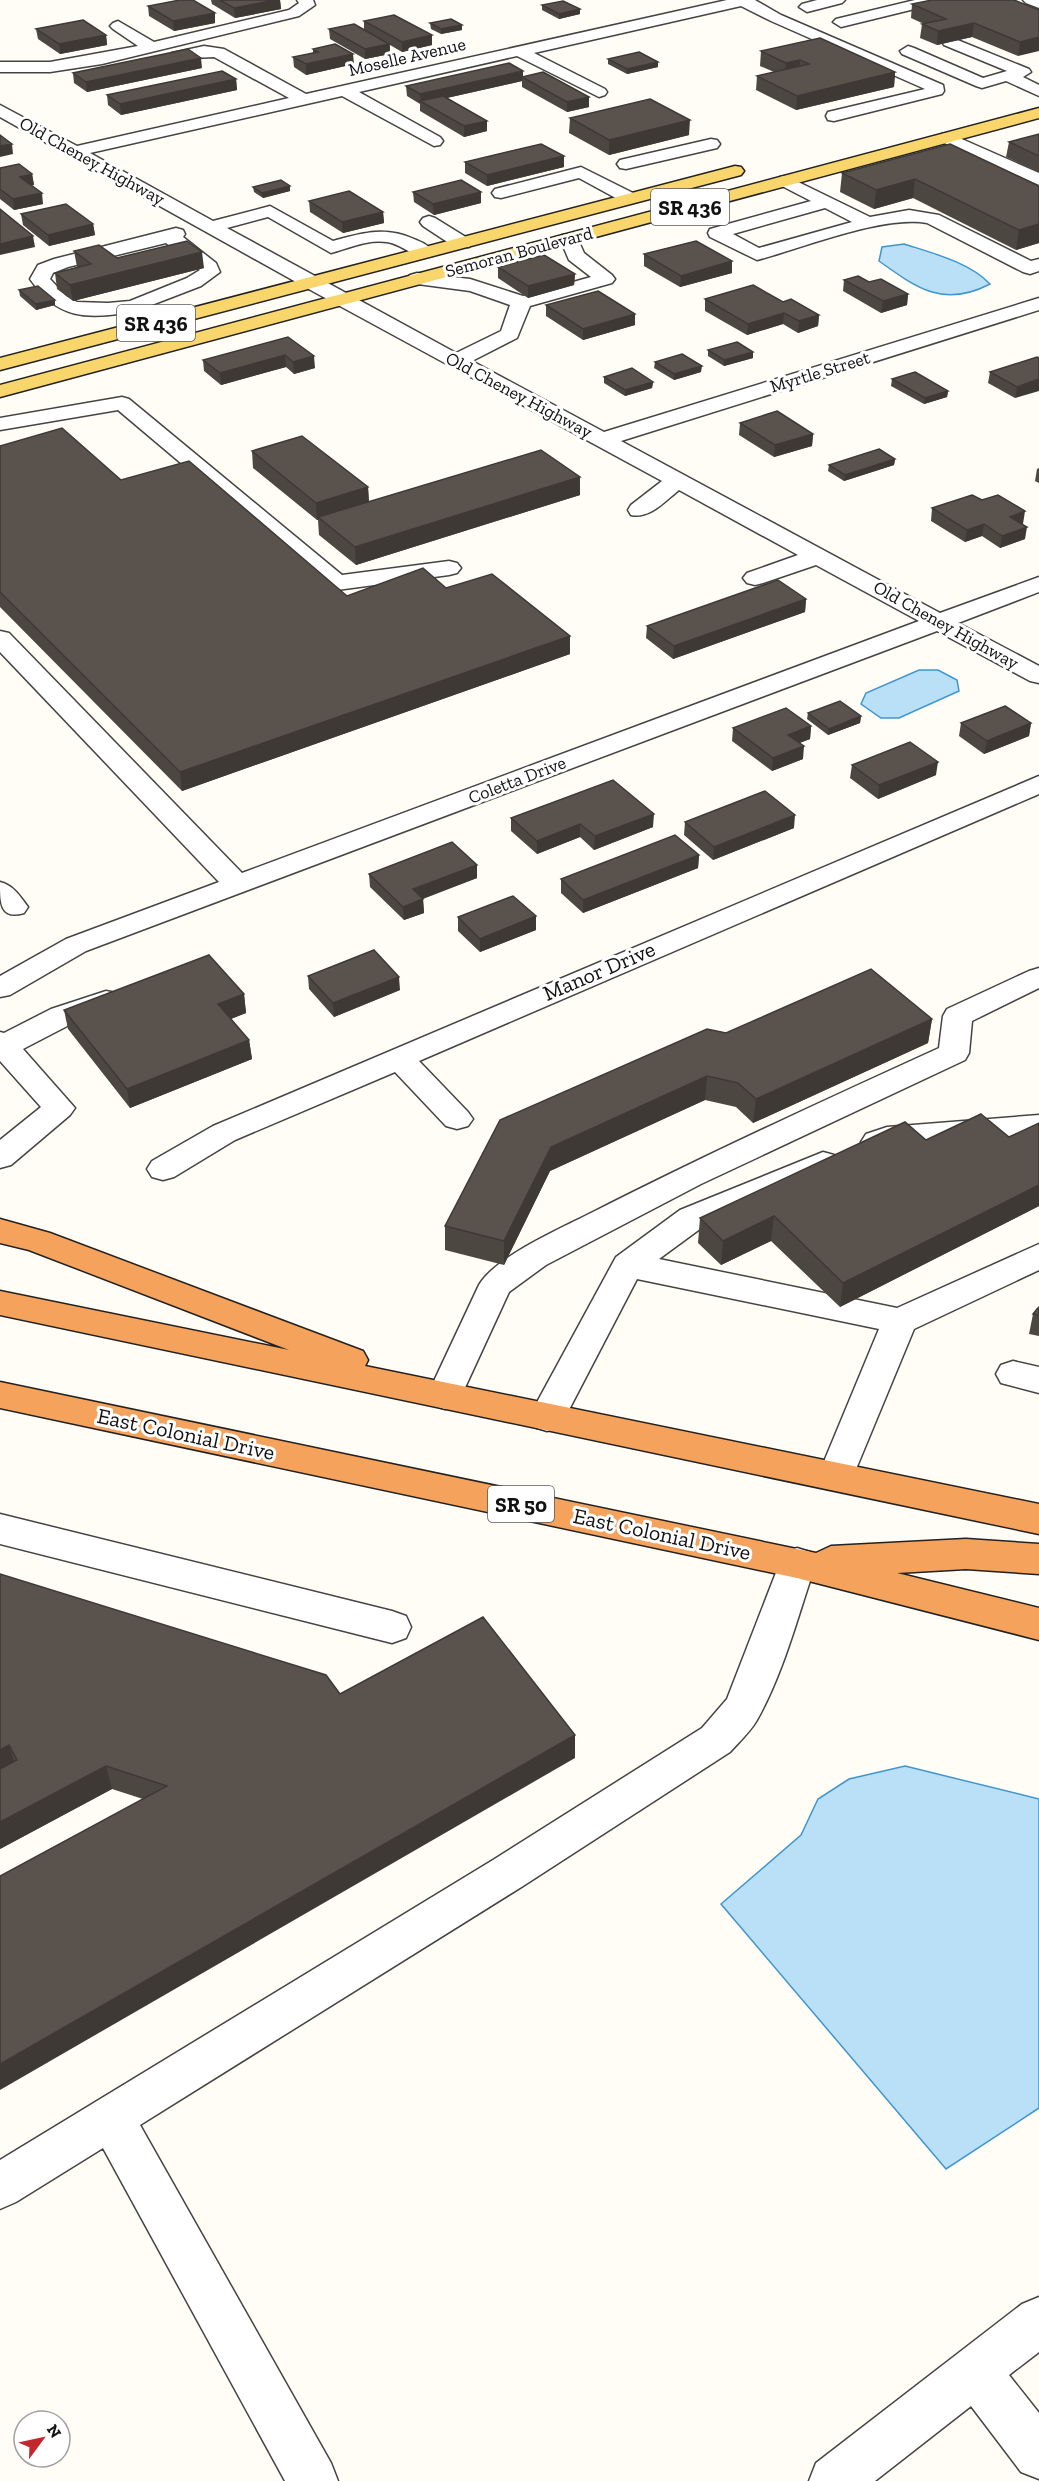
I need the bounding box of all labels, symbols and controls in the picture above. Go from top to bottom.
street label: Moselle Avenue [346,33,468,81]
street label: Old Cheney Highway [16,112,169,210]
road number: SR 436 [651,189,729,225]
street label: Semoran Boulevard [443,222,595,282]
road number: SR 436 [117,305,195,341]
street label: Myrtle Street [767,346,873,398]
street label: Old Cheney Highway [442,347,597,443]
street label: Old Cheney Highway [870,576,1023,674]
street label: Coletta Drive [465,751,569,809]
street label: Manor Drive [539,935,659,1007]
street label: East Colonial Drive [95,1402,277,1466]
road number: SR 50 [488,1486,554,1522]
street label: East Colonial Drive [571,1502,753,1566]
north arrow [12,2409,72,2469]
text: N [43,2421,65,2441]

